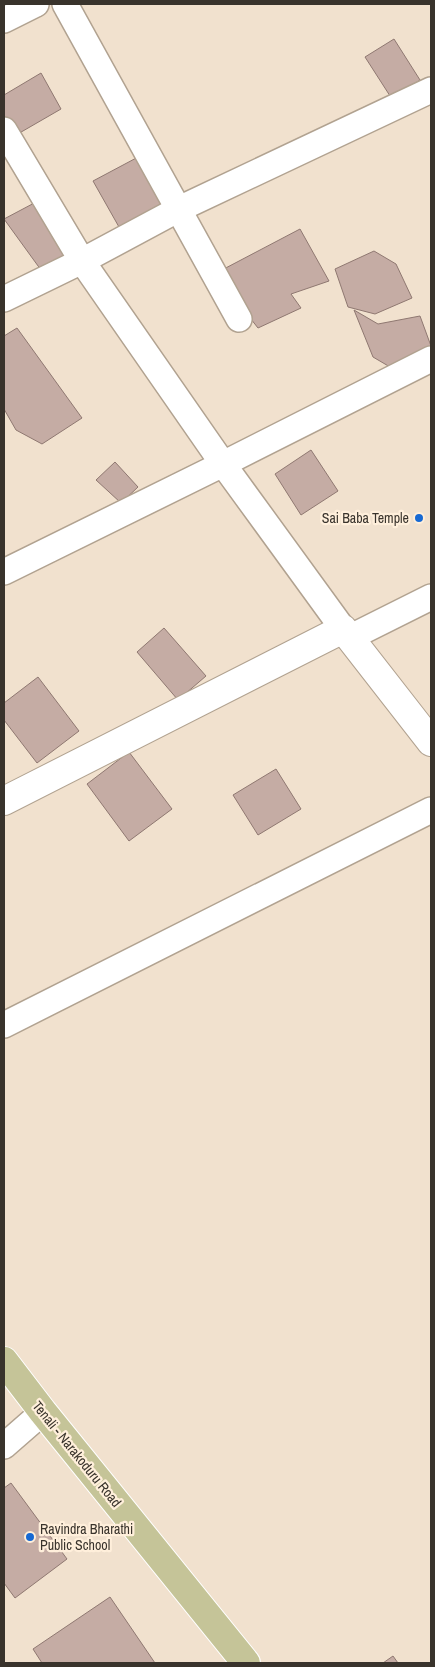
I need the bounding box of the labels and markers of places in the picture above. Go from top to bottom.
place label: Sai Baba Temple [322,509,409,527]
marker: Sai Baba Temple [413,512,425,524]
place label: Ravindra Bharathi Public School [40,1520,133,1554]
marker: Ravindra Bharathi Public School [24,1531,36,1543]

